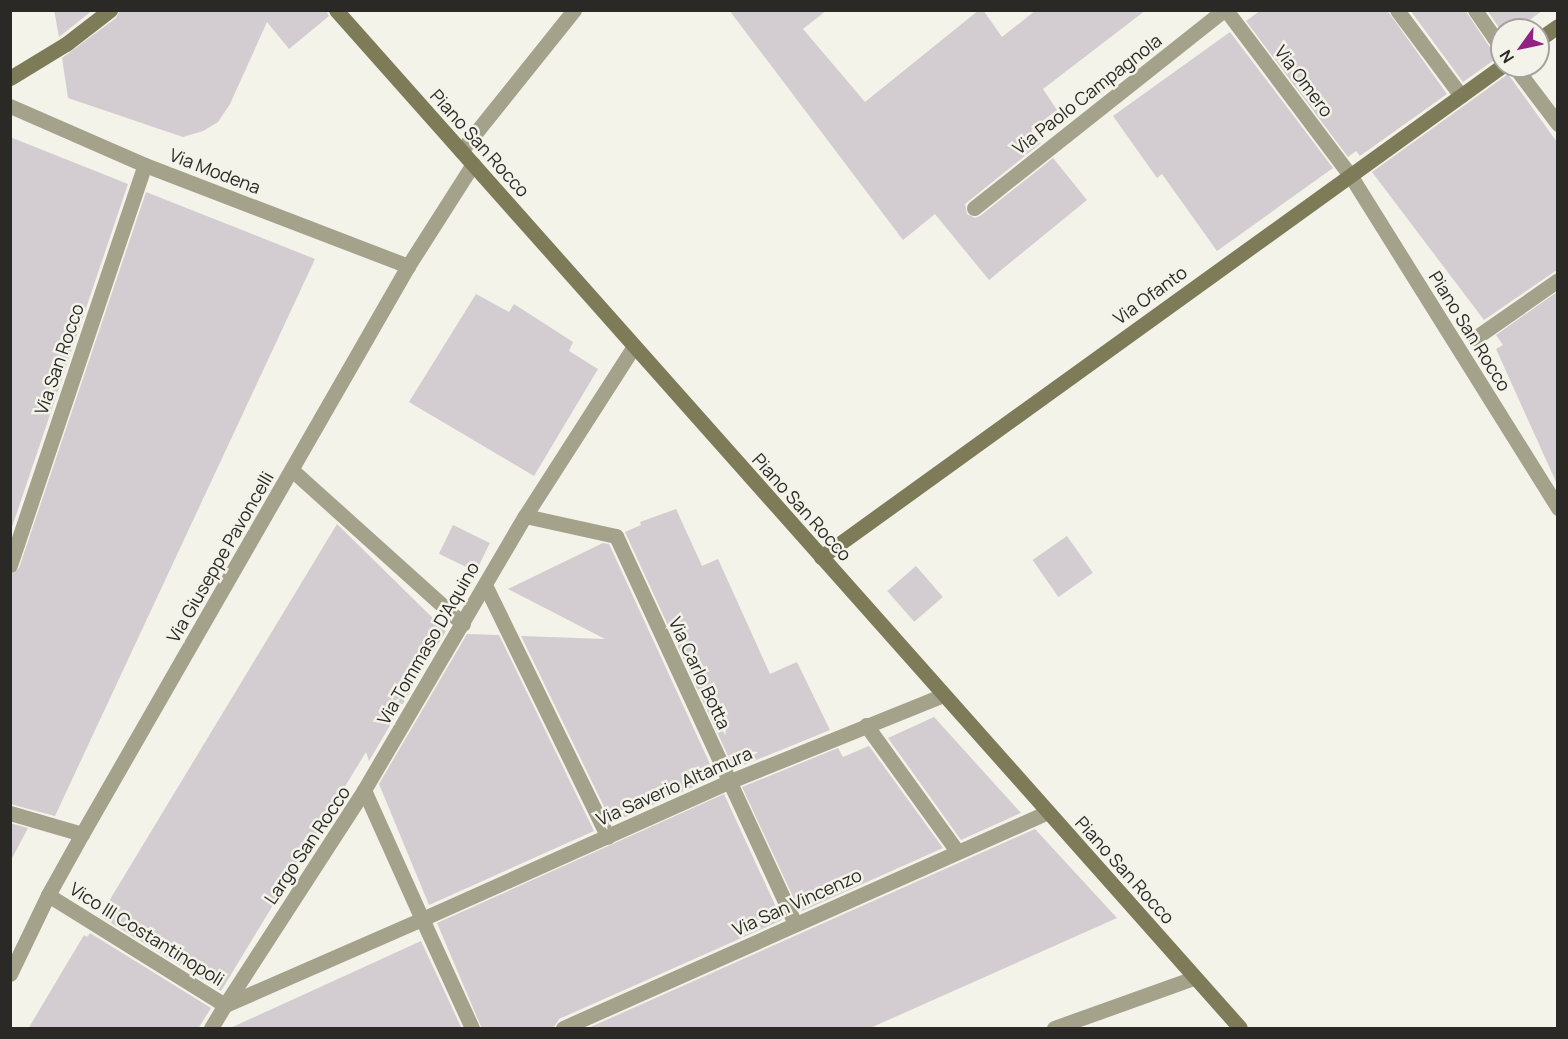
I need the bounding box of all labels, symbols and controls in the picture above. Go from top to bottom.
north arrow [1490,18,1550,78]
street label: Via Paolo Campagnola [1008,29,1166,159]
street label: Via Omero [1270,41,1338,121]
text: N [1494,46,1519,68]
street label: Piano San Rocco [426,85,534,201]
street label: Via Modena [166,144,264,198]
street label: Via Ofanto [1109,261,1191,329]
street label: Piano San Rocco [1424,267,1516,395]
street label: Via San Rocco [30,301,88,417]
street label: Piano San Rocco [748,449,856,565]
street label: Via Giuseppe Pavoncelli [162,468,278,646]
street label: Via Tommaso D'Aquino [373,558,483,728]
street label: Via Carlo Botta [665,614,735,732]
street label: Via Saverio Altamura [593,742,755,830]
street label: Largo San Rocco [260,782,354,908]
street label: Piano San Rocco [1071,812,1179,928]
street label: Via San Vincenzo [729,864,865,940]
street label: Vico III Costantinopoli [66,878,228,990]

